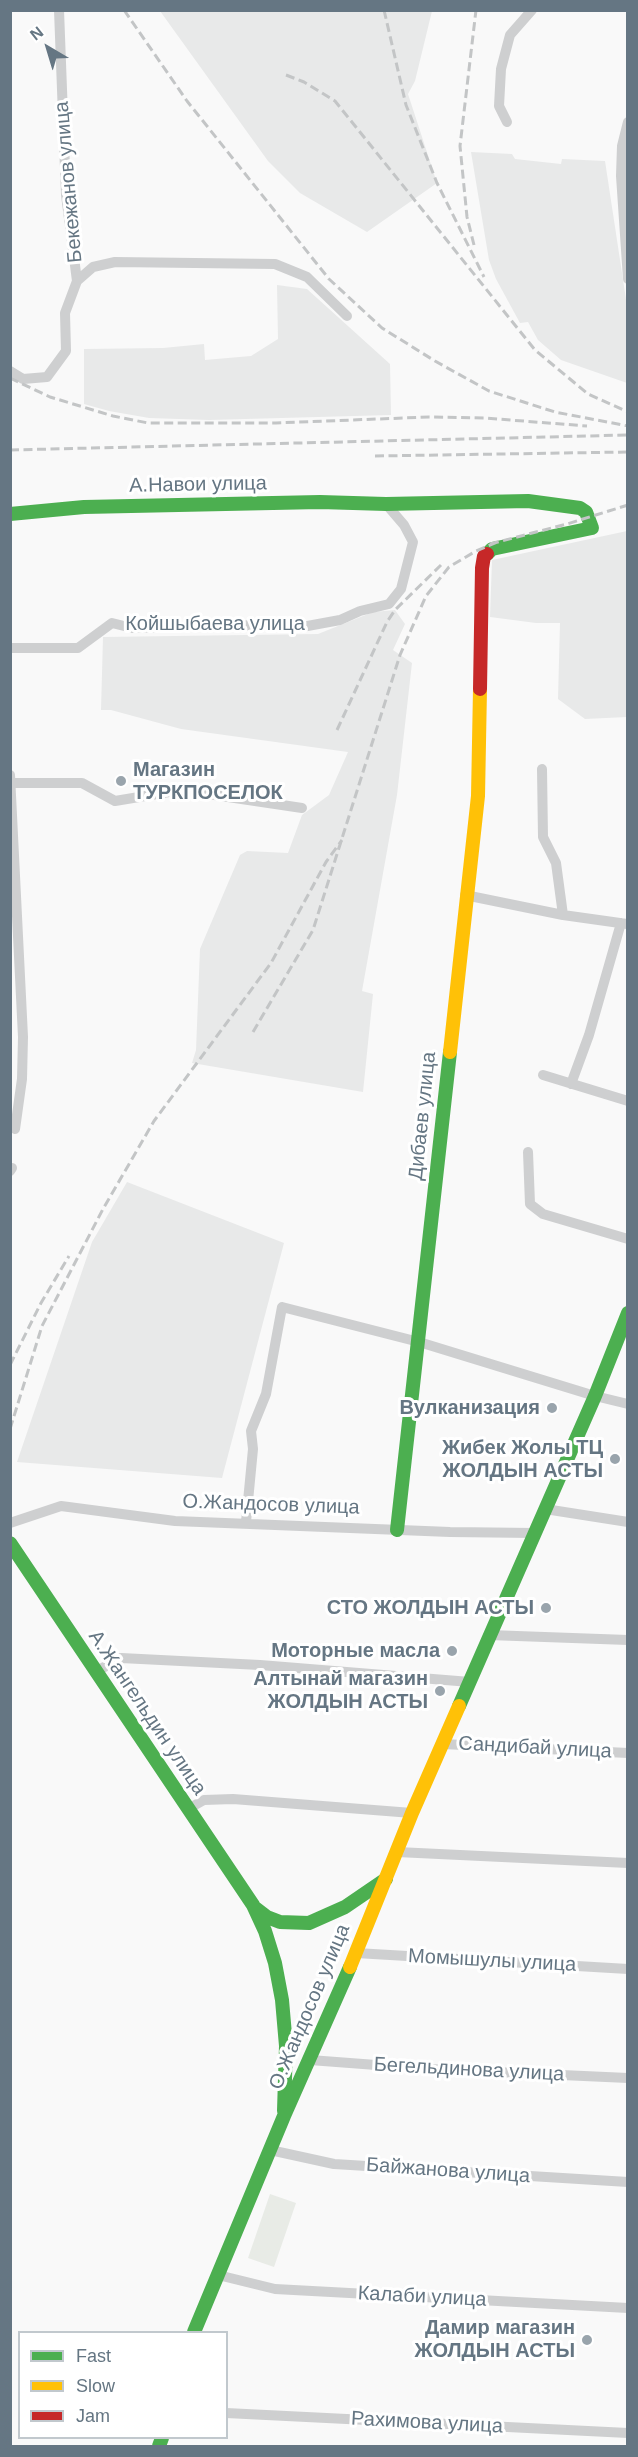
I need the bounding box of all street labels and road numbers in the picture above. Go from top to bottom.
street label: Бекежанов улица [50,100,88,264]
street label: А.Навои улица [129,472,267,498]
street label: Койшыбаева улица [125,612,305,636]
street label: Дибаев улица [404,1051,442,1181]
street label: О.Жандосов улица [182,1490,360,1520]
street label: А.Жангельдин улица [83,1626,211,1800]
street label: Сандибай улица [458,1732,612,1764]
street label: О.Жандосов улица [264,1921,356,2093]
street label: Момышулы улица [407,1945,577,1977]
street label: Бегельдинова улица [373,2053,565,2087]
street label: Байжанова улица [365,2153,531,2189]
street label: Калаби улица [357,2282,487,2312]
street label: Рахимова улица [351,2407,503,2439]

